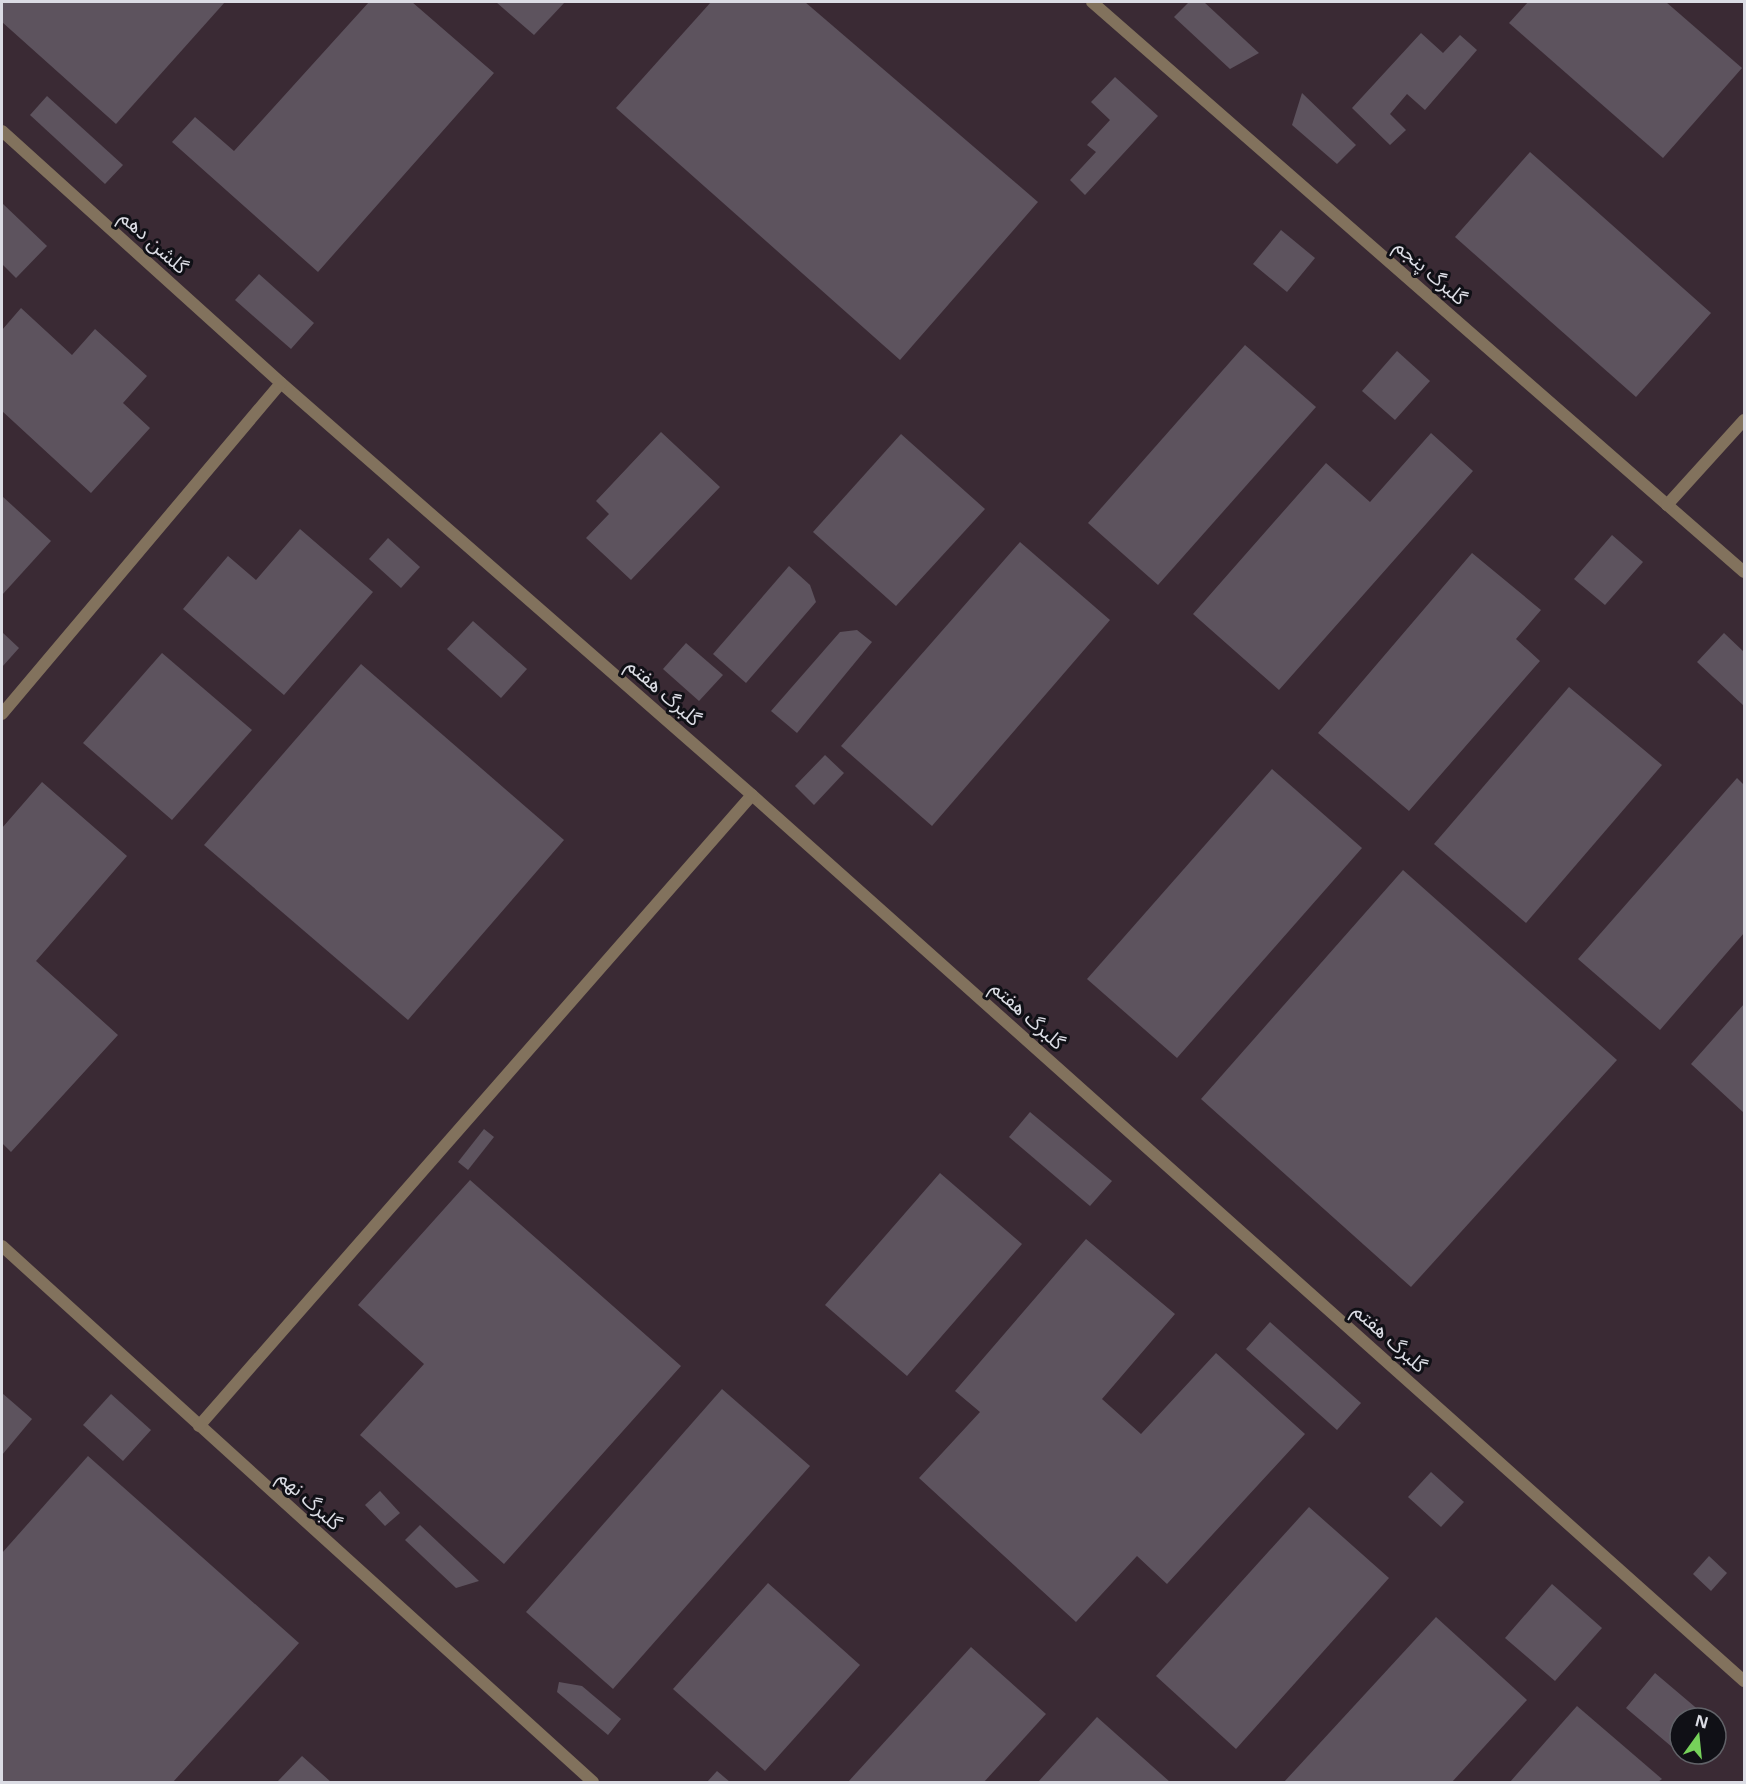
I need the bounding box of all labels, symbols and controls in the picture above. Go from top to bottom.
street label: گلشن دهم [113,204,195,282]
street label: گلبرگ پنجم [1388,233,1474,313]
street label: گلبرگ هفتم [620,652,708,734]
street label: گلبرگ هفتم [984,974,1072,1057]
street label: گلبرگ هفتم [1346,1297,1434,1380]
street label: گلبرگ نهم [271,1464,349,1538]
north arrow [1668,1706,1728,1766]
text: N [1693,1709,1711,1734]

